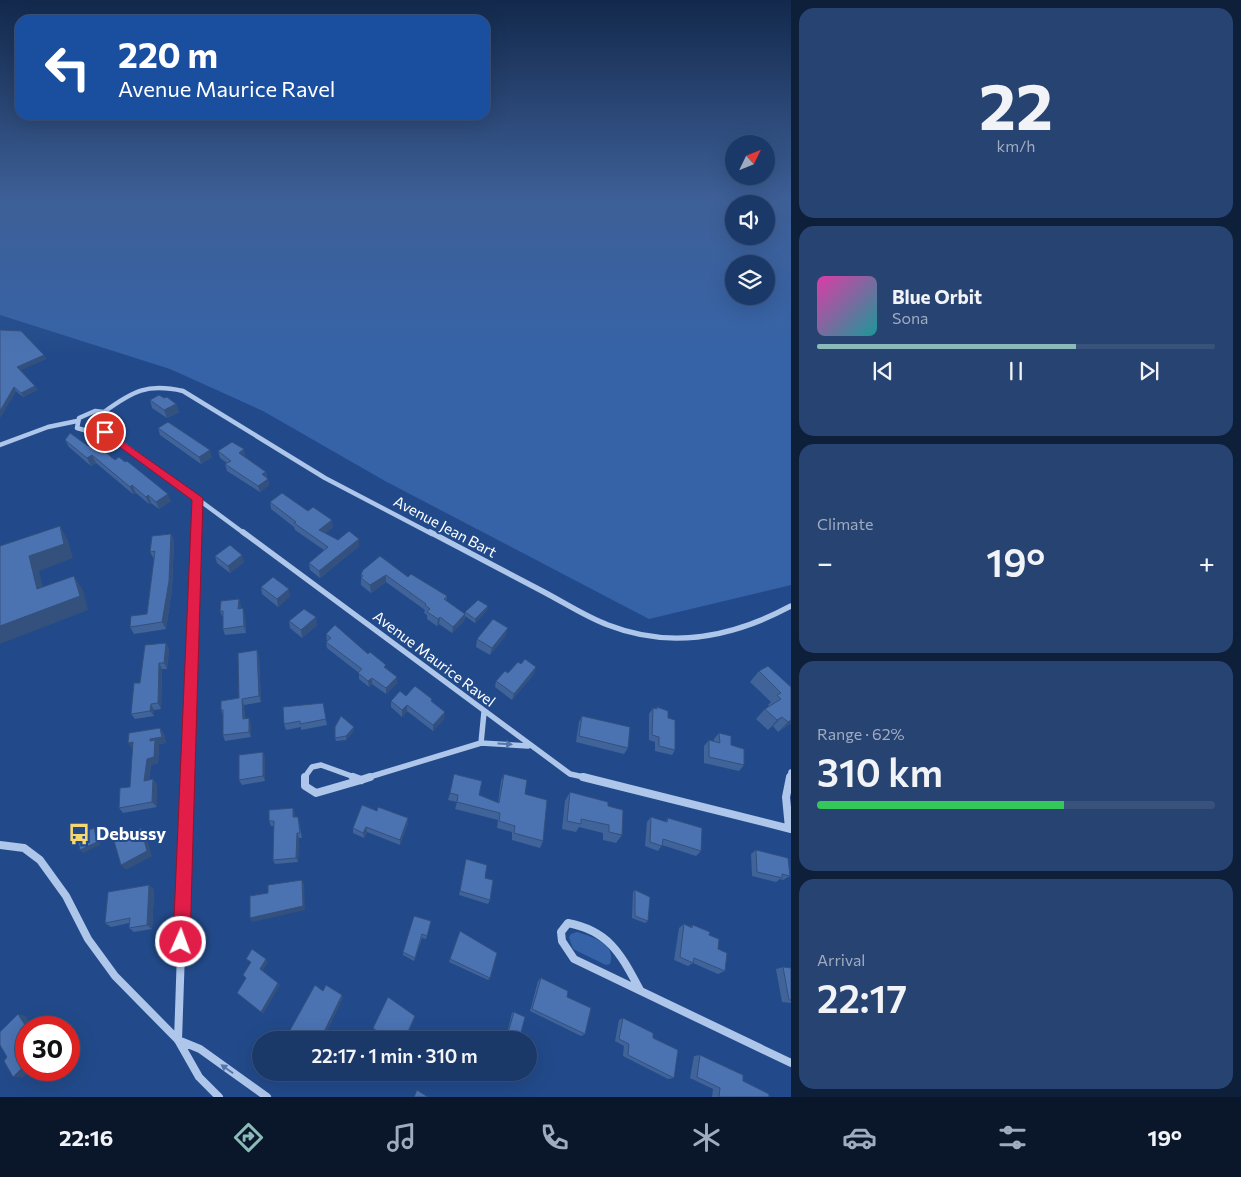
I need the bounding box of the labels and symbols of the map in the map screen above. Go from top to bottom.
north arrow [725,135,775,185]
pin [84,411,126,453]
street label: Avenue Jean Bart [391,491,500,561]
street label: Avenue Maurice Ravel [370,606,499,710]
one-way arrow [498,741,514,749]
bus stop icon: Debussy [66,821,92,847]
place label: Debussy [96,822,166,844]
position arrow [154,915,206,967]
speed limit sign: 30 [15,1016,80,1081]
one-way arrow [220,1064,234,1074]

